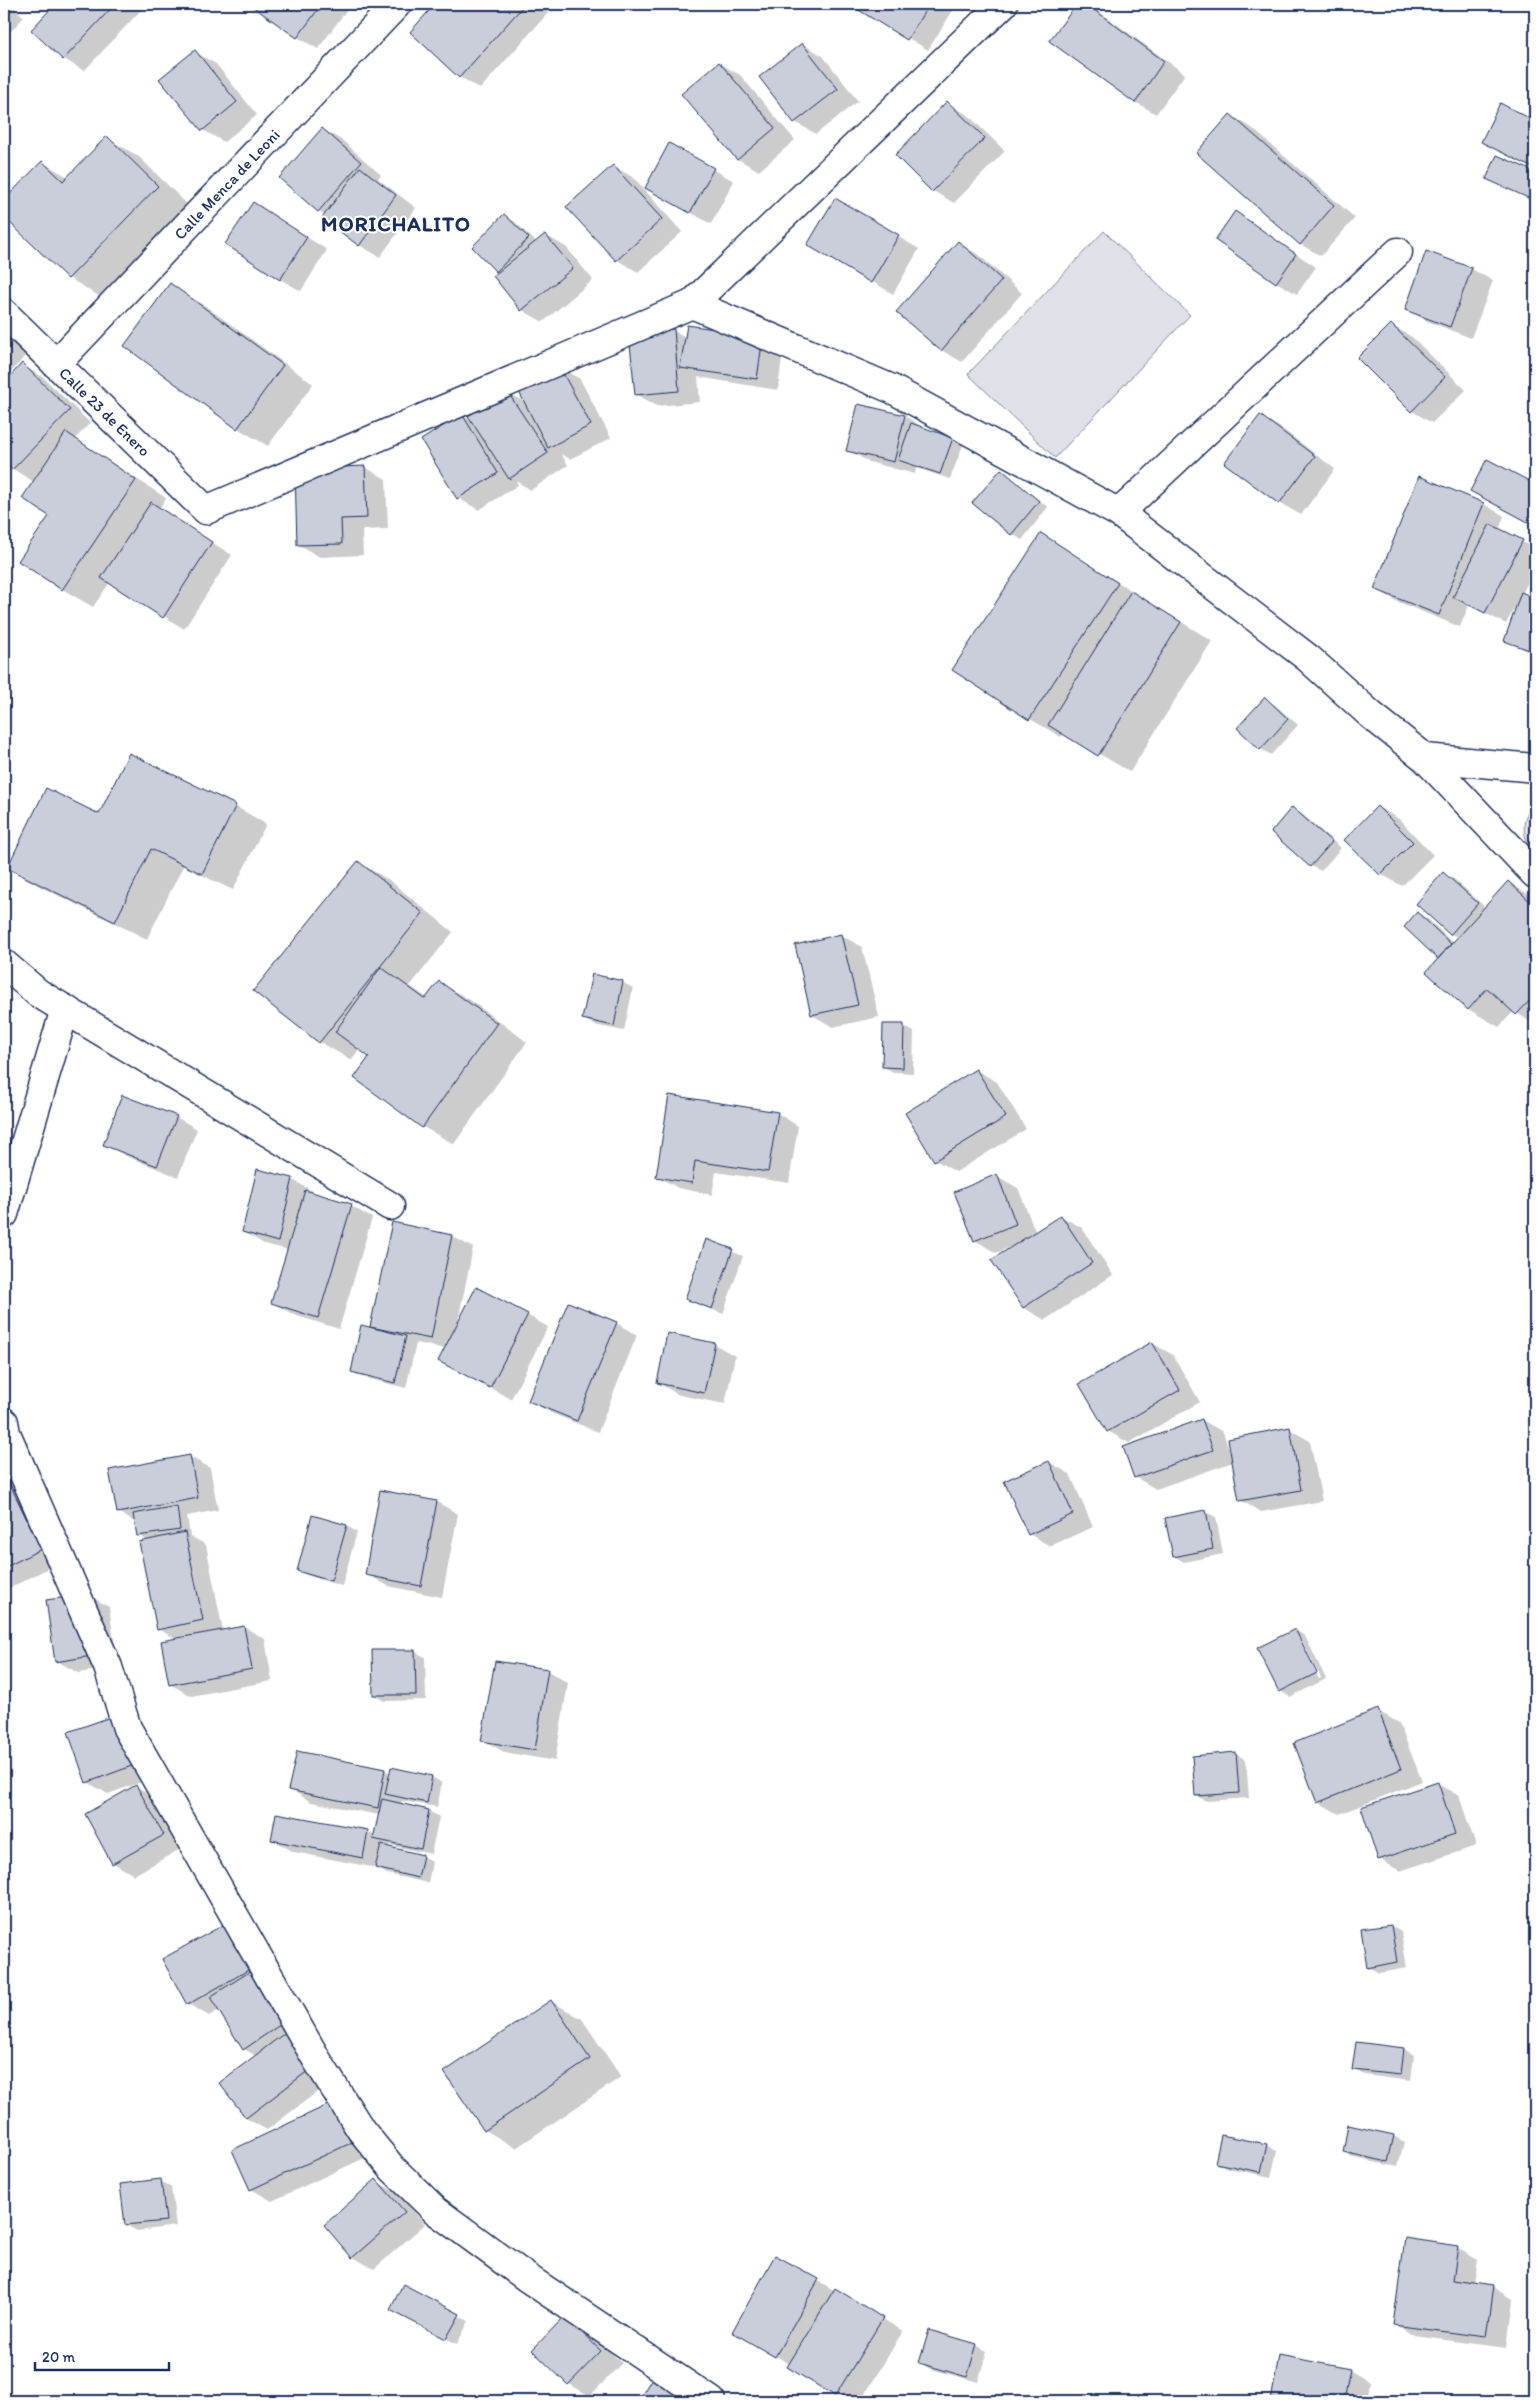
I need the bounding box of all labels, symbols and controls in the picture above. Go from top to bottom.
street label: Calle Menca de Leoni [170,125,283,243]
district label: MORICHALITO [321,211,471,236]
street label: Calle 23 de Enero [56,363,154,460]
scale bar [35,2340,169,2372]
text: 20 m [42,2348,76,2366]

